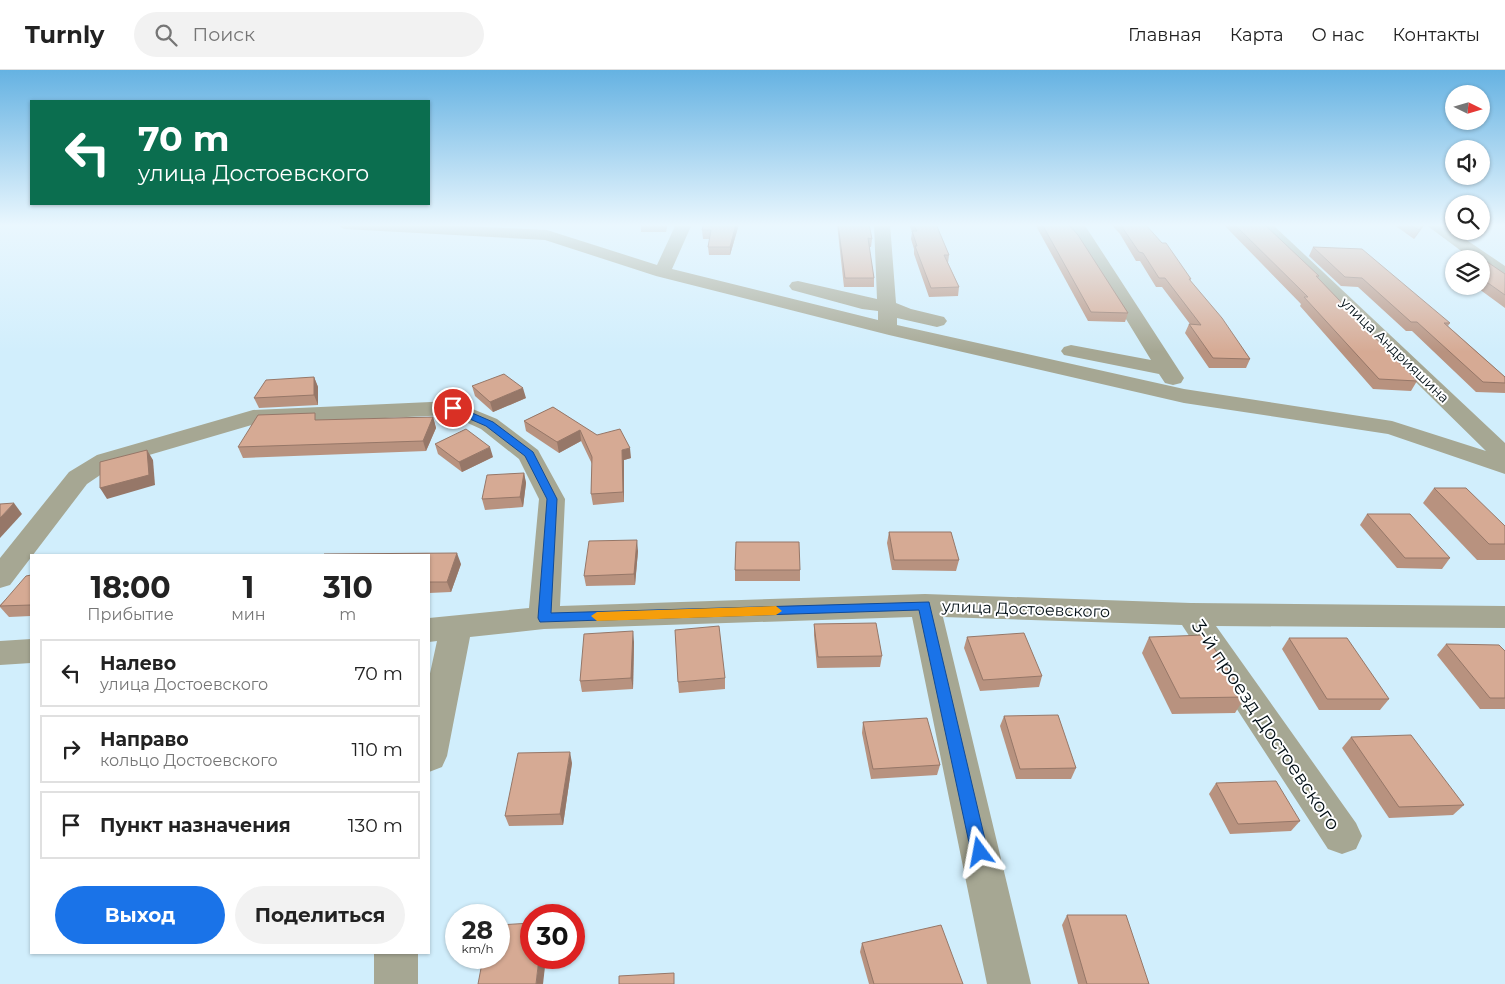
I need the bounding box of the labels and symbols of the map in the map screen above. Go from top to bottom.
north arrow [1445,85,1490,130]
street label: улица Андрияшина [1336,293,1453,407]
pin [432,387,474,429]
street label: улица Достоевского [941,597,1110,621]
street label: 3-й проезд Достоевского [1187,616,1345,834]
position arrow [953,825,1005,877]
speed limit sign: 30 [520,904,585,969]

